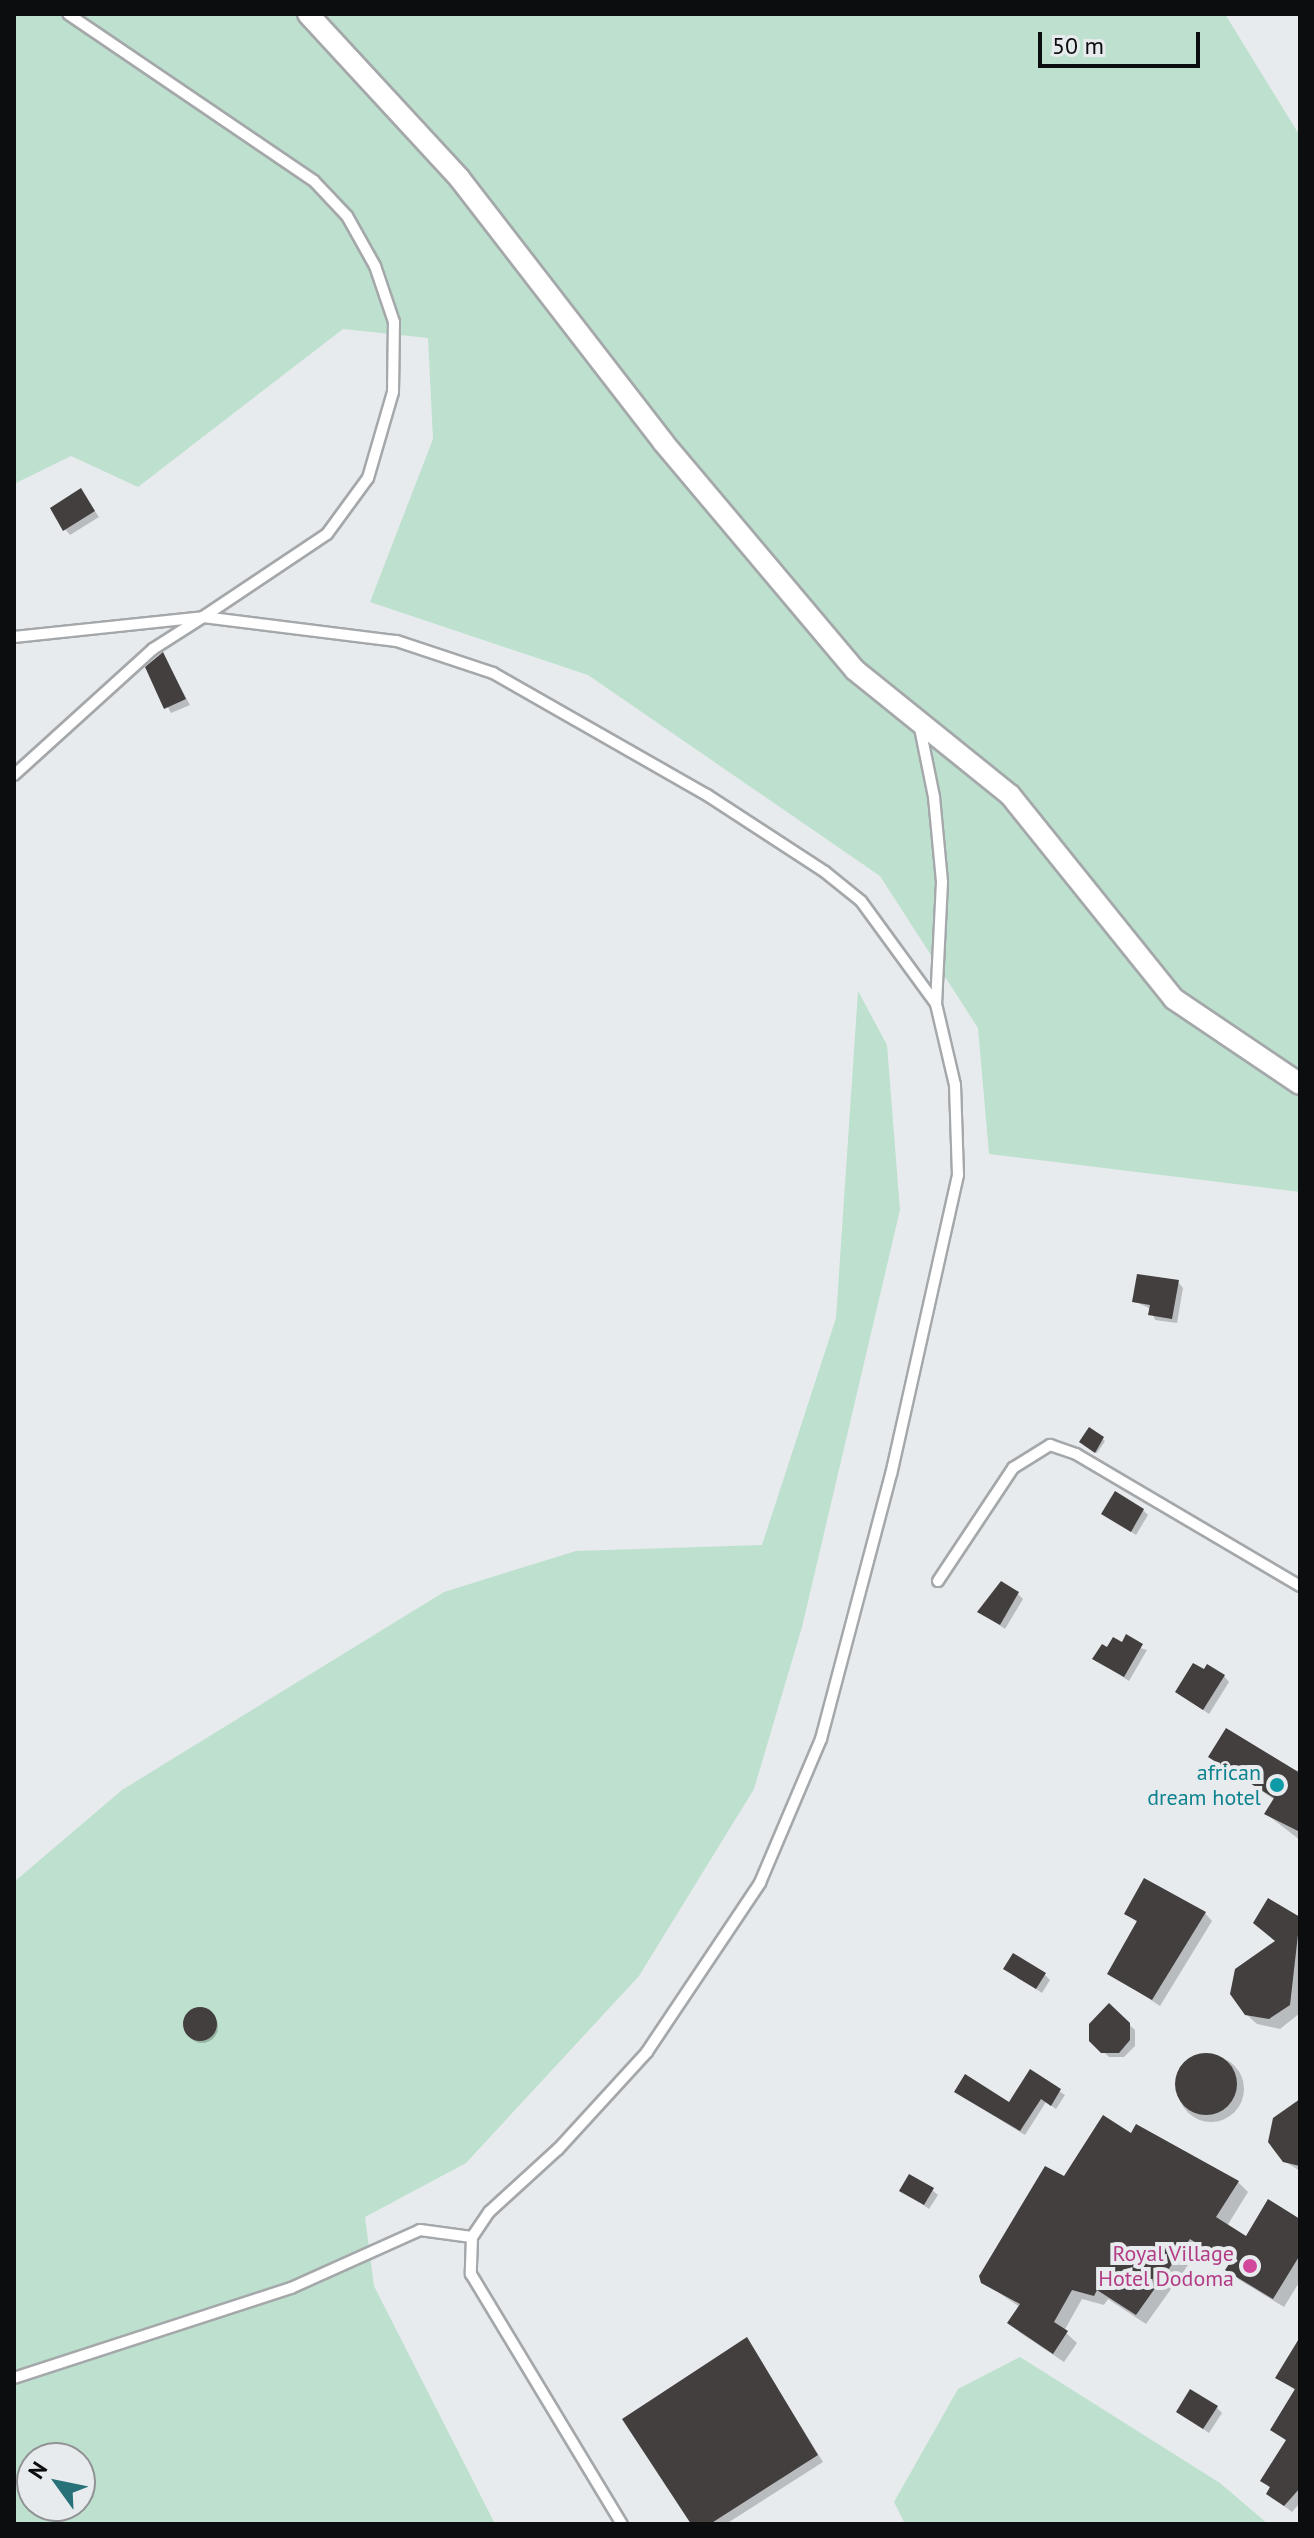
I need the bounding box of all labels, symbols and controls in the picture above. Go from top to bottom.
scale bar [1042,16,1204,66]
text: 50 m [1052,30,1104,61]
place label: african dream hotel [1147,1759,1261,1810]
marker: african dream hotel [1268,1776,1286,1794]
place label: Royal Village Hotel Dodoma [1098,2240,1234,2292]
marker: Royal Village Hotel Dodoma [1241,2257,1259,2275]
north arrow [16,2442,96,2522]
text: N [22,2456,53,2484]

